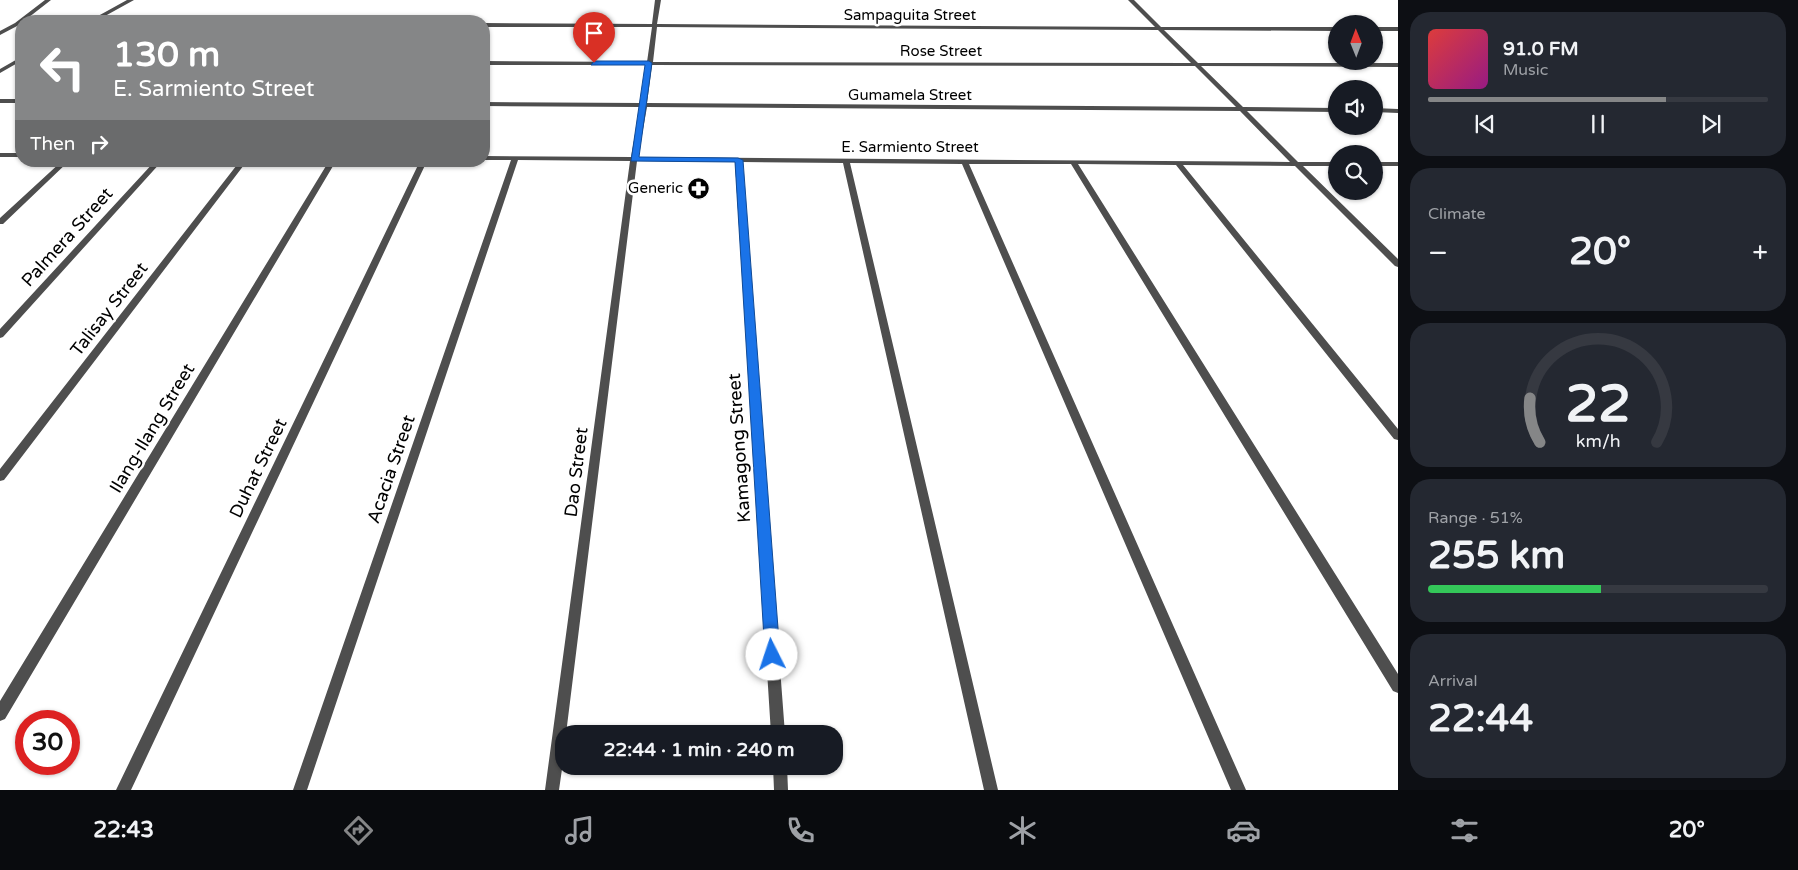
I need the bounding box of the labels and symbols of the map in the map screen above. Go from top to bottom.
street label: Sampaguita Street [844,6,977,24]
pin [573,12,615,63]
north arrow [1328,15,1382,70]
street label: Rose Street [900,42,982,60]
street label: Gumamela Street [848,86,972,104]
street label: E. Sarmiento Street [841,138,979,156]
pharmacy icon: Generic [687,176,711,200]
place label: Generic [628,179,683,197]
street label: Palmera Street [17,183,117,291]
street label: Talisay Street [66,258,153,360]
street label: Ilang-Ilang Street [105,359,199,497]
street label: Kamagong Street [723,373,755,523]
street label: Acacia Street [362,412,420,526]
street label: Duhat Street [224,414,292,521]
street label: Dao Street [560,426,592,518]
position arrow [745,628,797,680]
speed limit sign: 30 [15,710,80,775]

